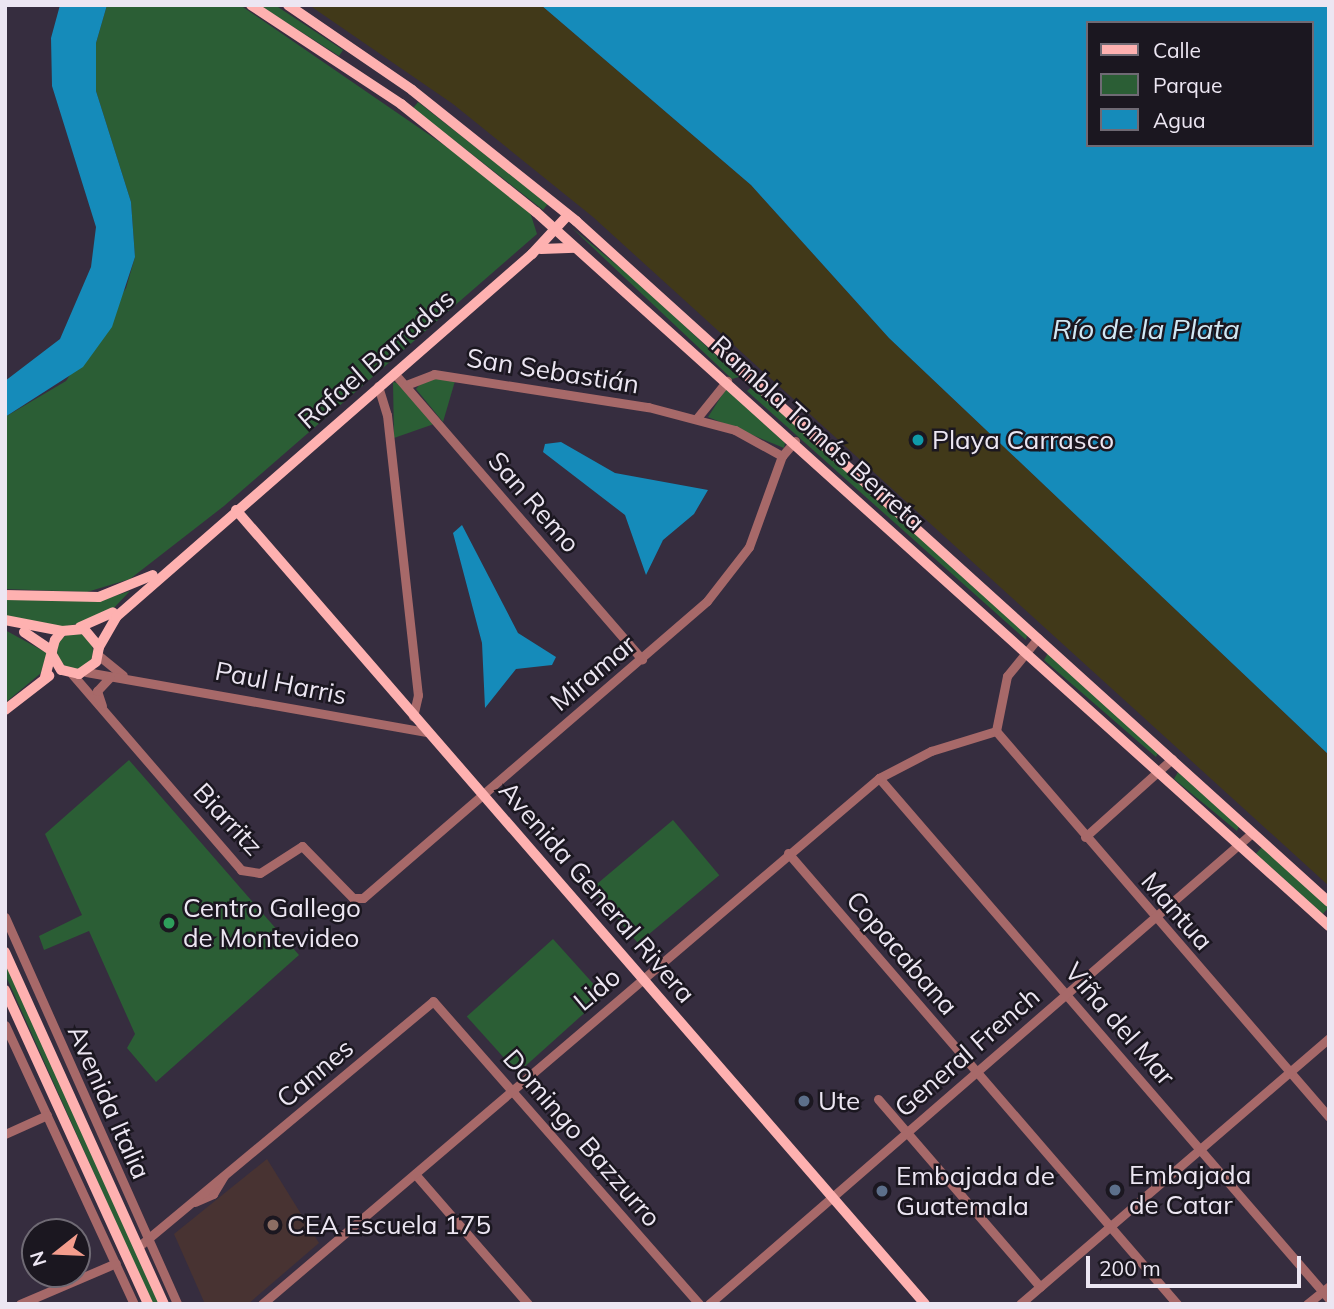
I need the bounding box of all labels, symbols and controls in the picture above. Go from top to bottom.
legend [1086,21,1313,147]
text: Calle [1153,37,1201,63]
text: Parque [1153,72,1222,98]
text: Agua [1153,107,1206,133]
street label: Rafael Barradas [292,283,460,435]
water label: Río de la Plata [1052,312,1240,346]
street label: Rambla Tomás Berreta [705,329,931,537]
street label: San Sebastián [465,342,641,400]
place label: Playa Carrasco [932,424,1114,456]
marker: Playa Carrasco [910,432,926,448]
street label: San Remo [482,445,586,559]
street label: Miramar [544,629,642,717]
street label: Paul Harris [213,655,349,711]
street label: Avenida General Rivera [492,775,702,1009]
street label: Biarritz [187,776,269,862]
street label: Mantua [1135,866,1219,956]
street label: Copacabana [840,885,964,1021]
place label: Centro Gallego de Montevideo [183,892,361,954]
marker: Centro Gallego de Montevideo [161,915,177,931]
street label: Viña del Mar [1058,956,1182,1092]
street label: Lido [568,961,626,1017]
street label: General French [888,981,1046,1123]
street label: Avenida Italia [61,1020,157,1184]
street label: Cannes [270,1032,360,1114]
street label: Domingo Bazzurro [497,1043,667,1233]
place label: Ute [818,1085,860,1117]
marker: Ute [796,1093,812,1109]
place label: Embajada de Catar [1129,1159,1251,1220]
place label: Embajada de Guatemala [896,1160,1055,1222]
marker: Embajada de Catar [1107,1182,1123,1198]
marker: Embajada de Guatemala [874,1183,890,1199]
place label: CEA Escuela 175 [287,1209,491,1241]
marker: CEA Escuela 175 [265,1217,281,1233]
north arrow [21,1218,91,1288]
scale bar [1089,1242,1304,1286]
text: N [24,1248,52,1269]
text: 200 m [1099,1255,1161,1281]

